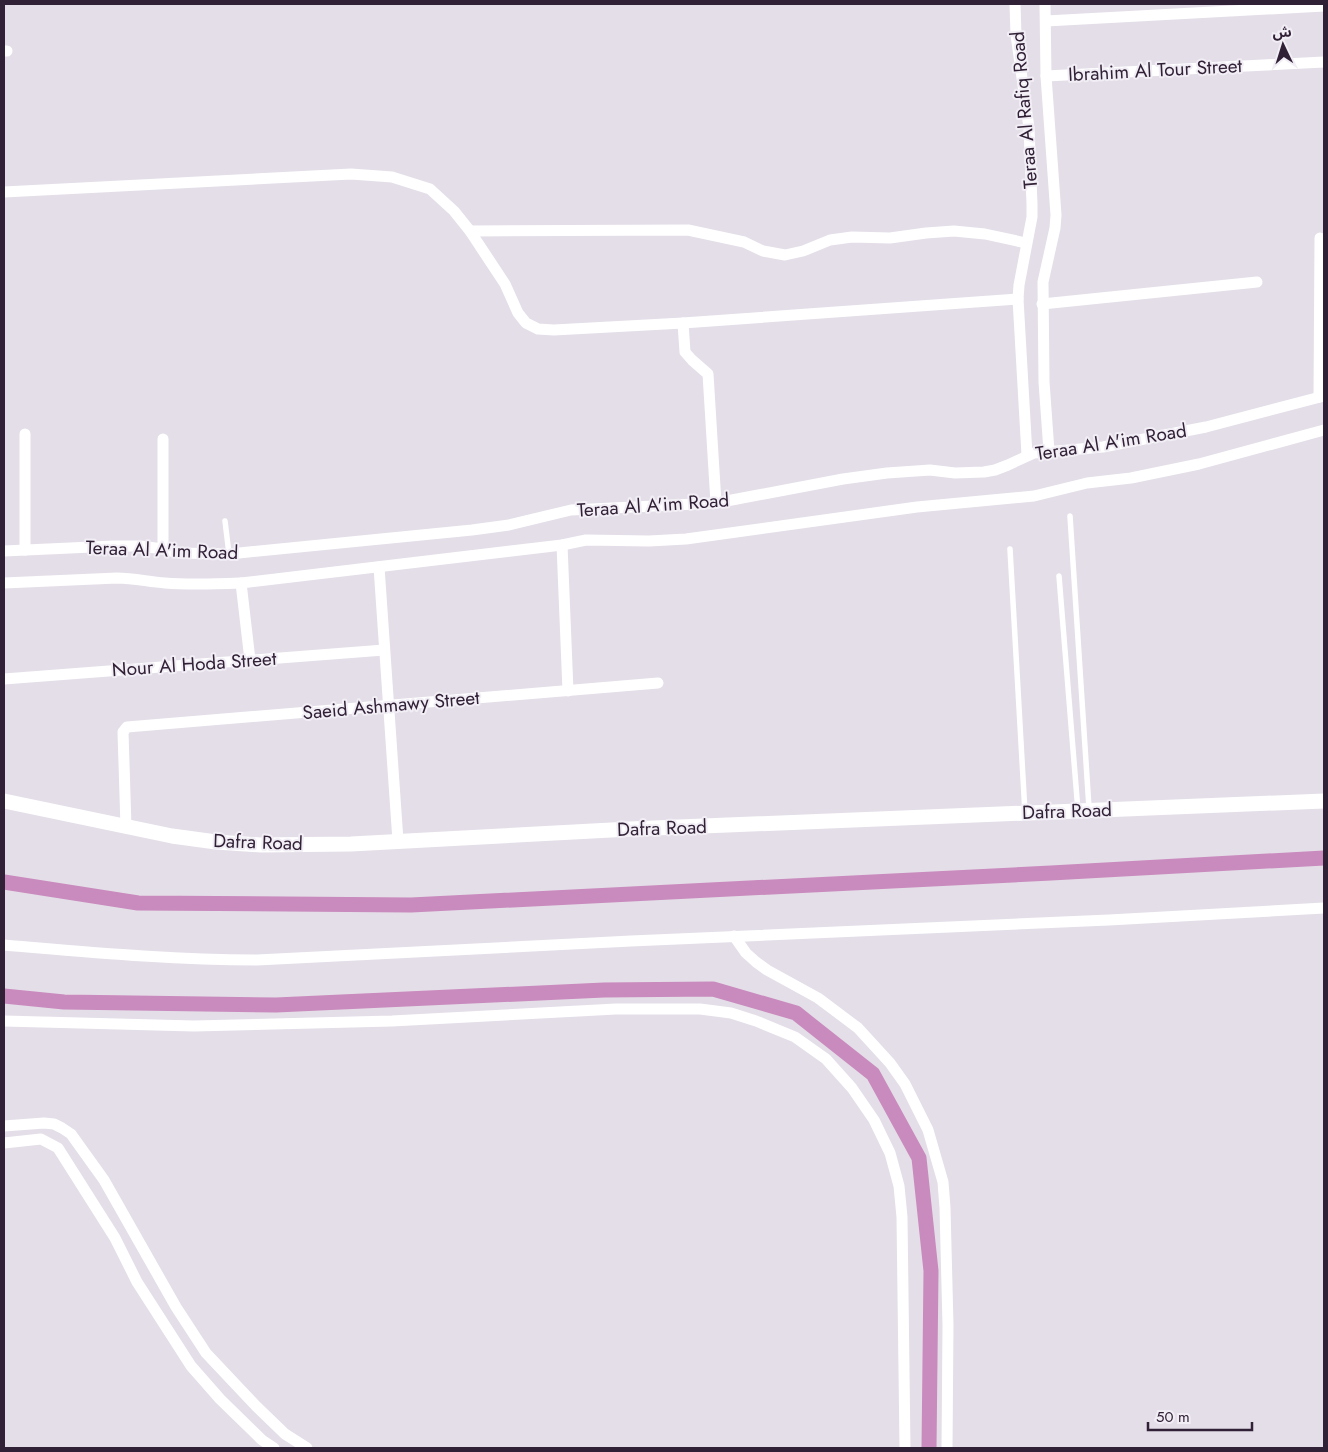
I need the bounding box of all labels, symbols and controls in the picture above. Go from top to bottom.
north arrow [1258,20,1308,70]
text: ش [1272,21,1292,43]
street label: Teraa Al Rafiq Road [1004,30,1044,190]
street label: Ibrahim Al Tour Street [1067,52,1243,88]
street label: Teraa Al A'im Road [1034,417,1188,467]
street label: Teraa Al A'im Road [576,486,730,524]
street label: Teraa Al A'im Road [85,534,239,566]
street label: Nour Al Hoda Street [111,645,278,683]
street label: Saeid Ashmawy Street [301,684,481,726]
street label: Dafra Road [1022,796,1112,826]
street label: Dafra Road [617,813,707,843]
street label: Dafra Road [213,827,303,857]
scale bar [1148,1400,1252,1432]
text: 50 m [1156,1406,1190,1428]

